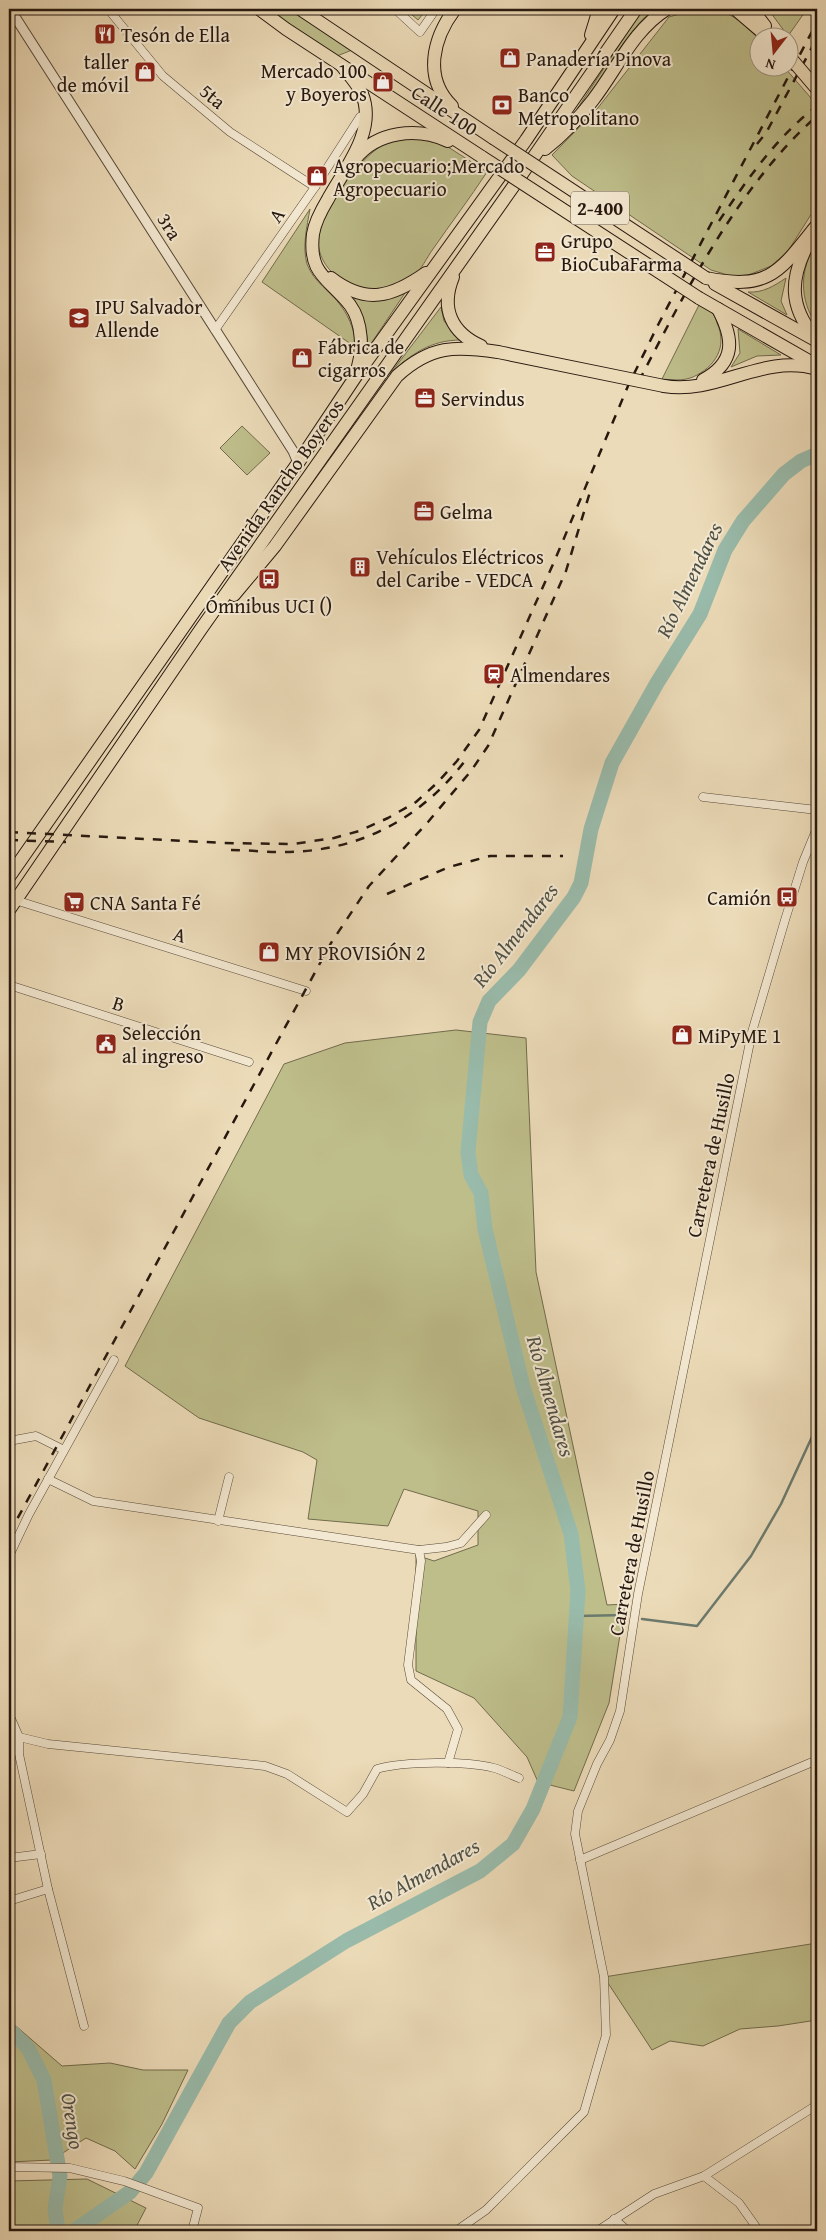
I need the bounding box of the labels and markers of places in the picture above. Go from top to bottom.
place label: Tesón de Ella [121,20,230,49]
restaurant icon: Tesón de Ella [93,22,117,46]
place label: Panadería Pinova [526,44,672,73]
shop icon: Panadería Pinova [498,46,522,70]
place label: taller de móvil [57,47,129,99]
place label: Mercado 100 y Boyeros [261,56,367,108]
shop icon: taller de móvil [133,60,157,84]
shop icon: Mercado 100 y Boyeros [371,70,395,94]
place label: Banco Metropolitano [518,80,639,132]
bank icon: Banco Metropolitano [490,93,514,117]
place label: Agropecuario;Mercado Agropecuario [333,151,524,203]
shop icon: Agropecuario;Mercado Agropecuario [305,164,329,188]
place label: Grupo BioCubaFarma [561,226,683,278]
office icon: Grupo BioCubaFarma [533,240,557,264]
place label: IPU Salvador Allende [95,292,202,344]
school or university icon: IPU Salvador Allende [67,306,91,330]
place label: Fábrica de cigarros [318,332,404,384]
shop icon: Fábrica de cigarros [290,346,314,370]
place label: Servindus [441,384,525,413]
office icon: Servindus [413,386,437,410]
place label: Gelma [440,497,493,526]
office icon: Gelma [412,499,436,523]
place label: Vehículos Eléctricos del Caribe - VEDCA [376,542,544,594]
building icon: Vehículos Eléctricos del Caribe - VEDCA [348,555,372,579]
bus stop icon: Ómnibus UCI () [257,567,281,591]
place label: Ómnibus UCI () [206,591,332,620]
place label: Almendares [510,660,610,689]
station icon: Almendares [482,662,506,686]
place label: Camión [707,883,771,912]
bus stop icon: Camión [775,885,799,909]
place label: CNA Santa Fé [90,888,201,917]
supermarket icon: CNA Santa Fé [62,890,86,914]
place label: MY PROVISiÓN 2 [285,938,426,967]
shop icon: MY PROVISiÓN 2 [257,940,281,964]
place label: Selección al ingreso [122,1018,204,1070]
place label: MiPyME 1 [698,1021,781,1050]
shop icon: MiPyME 1 [670,1023,694,1047]
public building icon: Selección al ingreso [94,1032,118,1056]

